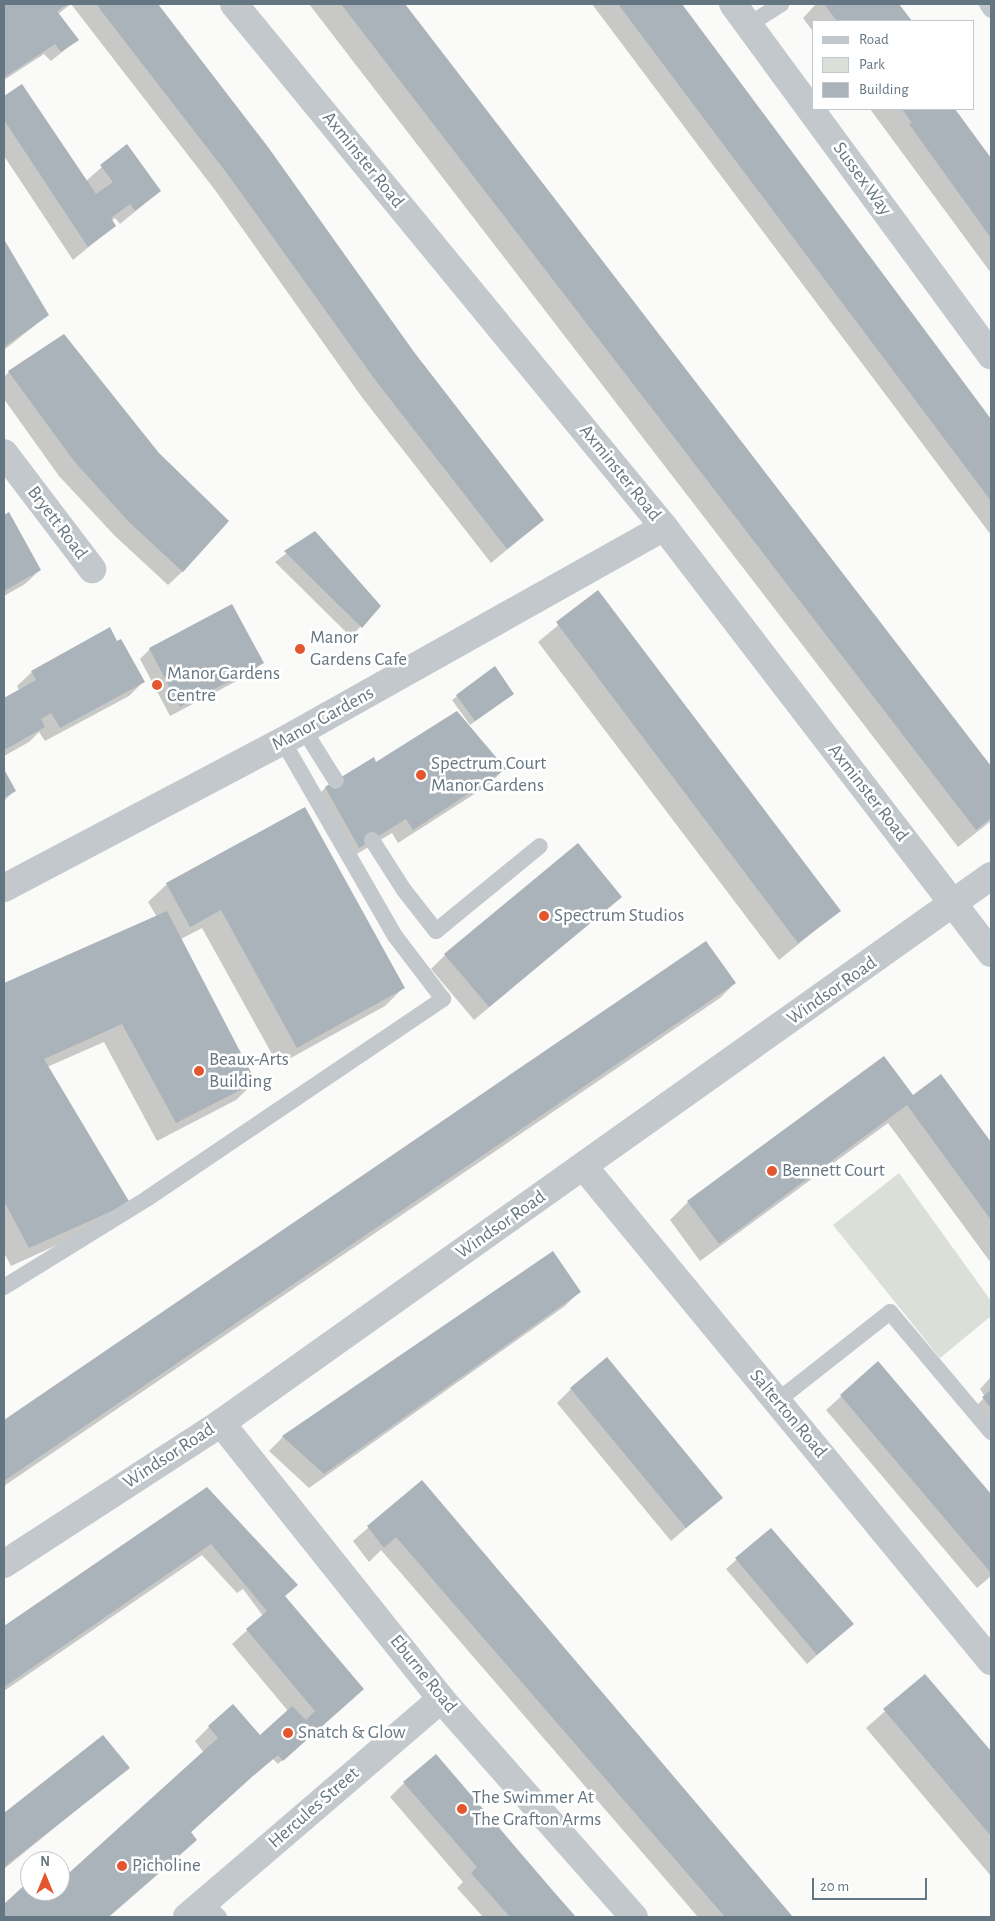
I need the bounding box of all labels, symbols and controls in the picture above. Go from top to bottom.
legend [812,20,975,110]
text: Road [859,32,889,47]
text: Park [859,57,885,72]
text: Building [859,82,909,97]
street label: Axminster Road [317,107,409,213]
street label: Sussex Way [828,138,896,220]
street label: Axminster Road [574,420,666,526]
street label: Bryett Road [22,482,92,564]
place label: Manor Gardens Cafe [310,627,407,671]
marker: Manor Gardens Cafe [294,643,306,655]
place label: Manor Gardens Centre [167,663,280,707]
marker: Manor Gardens Centre [151,679,163,691]
street label: Manor Gardens [268,682,378,756]
street label: Axminster Road [823,740,913,846]
place label: Spectrum Court Manor Gardens [431,753,546,797]
marker: Spectrum Court Manor Gardens [415,769,427,781]
place label: Spectrum Studios [554,905,684,927]
marker: Spectrum Studios [538,910,550,922]
street label: Windsor Road [783,952,881,1030]
place label: Beaux-Arts Building [209,1049,289,1093]
marker: Beaux-Arts Building [193,1065,205,1077]
place label: Bennett Court [782,1160,885,1182]
marker: Bennett Court [766,1165,778,1177]
street label: Windsor Road [452,1186,550,1264]
street label: Salterton Road [744,1365,832,1463]
street label: Windsor Road [119,1418,219,1494]
street label: Eburne Road [385,1630,461,1718]
place label: Snatch & Glow [298,1722,406,1744]
marker: Snatch & Glow [282,1727,294,1739]
street label: Hercules Street [264,1762,364,1854]
place label: The Swimmer At The Grafton Arms [472,1787,601,1831]
marker: The Swimmer At The Grafton Arms [456,1803,468,1815]
north arrow [20,1851,70,1901]
text: N [40,1855,50,1869]
place label: Picholine [132,1855,201,1877]
marker: Picholine [116,1860,128,1872]
scale bar [815,1868,930,1900]
text: 20 m [820,1879,849,1894]

